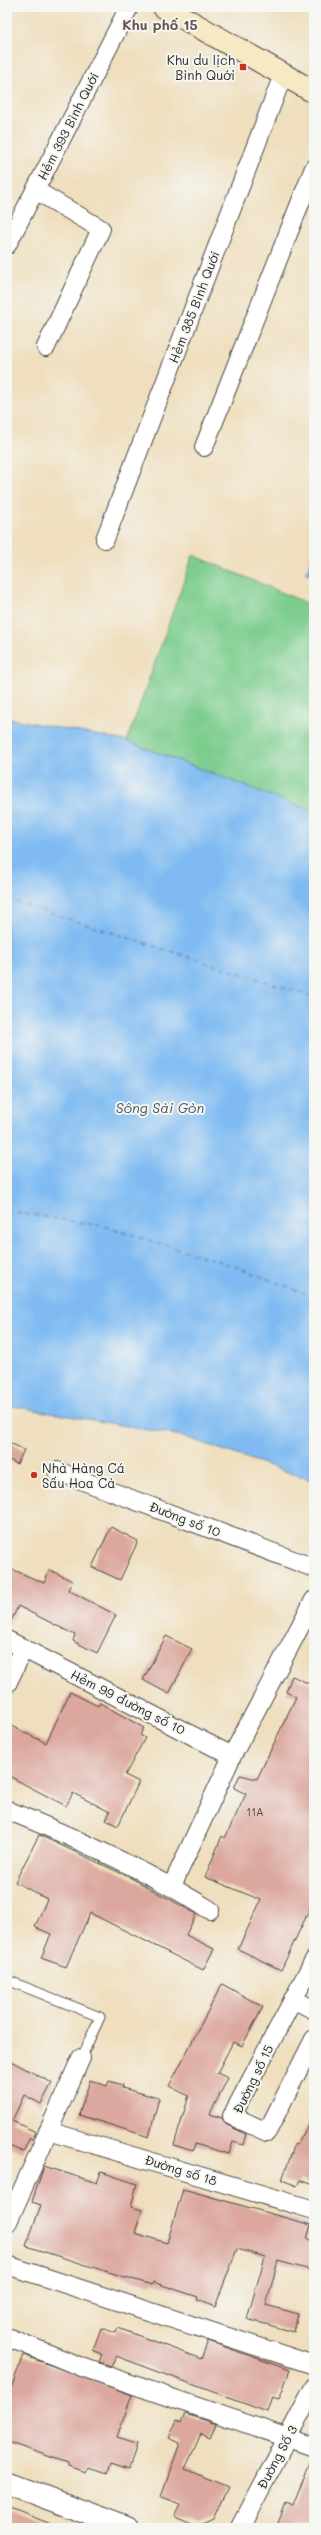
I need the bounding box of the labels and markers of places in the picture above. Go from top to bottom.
place label: Khu du lịch Bình Quới [167,51,235,83]
marker: Khu du lịch Bình Quới [238,62,248,72]
place label: Nhà Hàng Cá Sấu Hoa Cà [42,1459,125,1491]
marker: Nhà Hàng Cá Sấu Hoa Cà [29,1470,39,1480]

